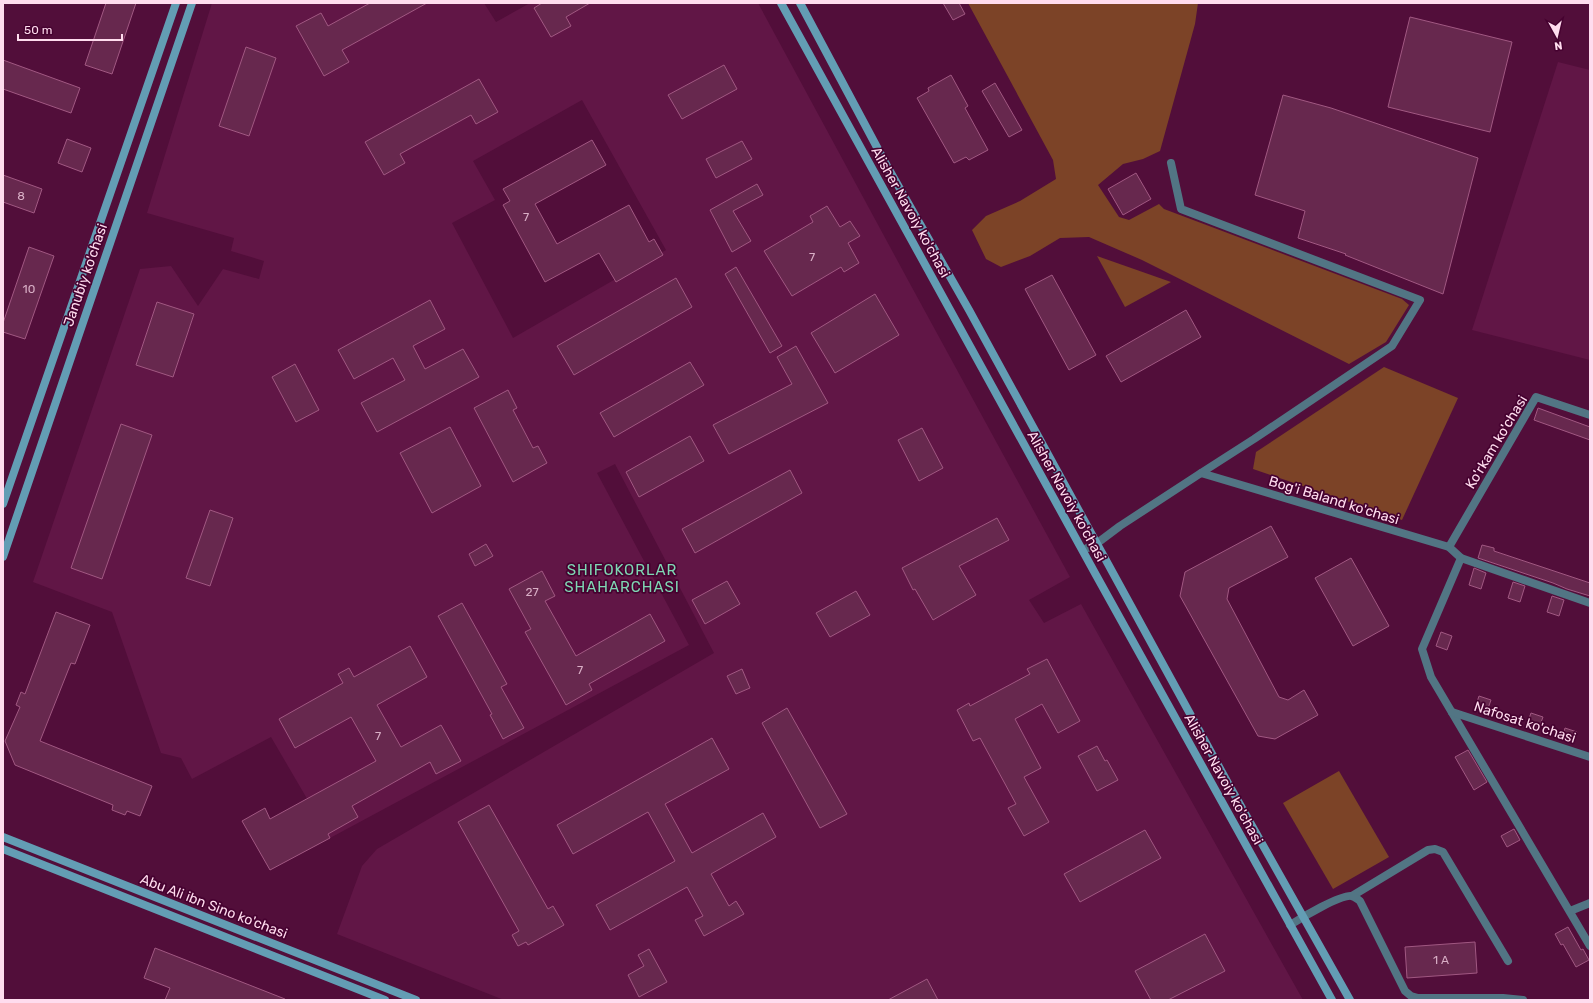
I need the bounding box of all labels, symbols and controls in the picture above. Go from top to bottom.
scale bar [18,16,122,42]
north arrow [1537,16,1577,56]
text: 50 m [24,23,52,37]
text: N [1553,38,1563,52]
street label: Alisher Navoiy ko'chasi [868,144,954,281]
house number: 8 [17,189,25,203]
house number: 7 [523,210,529,224]
street label: Janubiy ko'chasi [60,222,111,329]
house number: 7 [809,250,815,264]
house number: 10 [23,282,35,296]
street label: Ko'rkam ko'chasi [1462,392,1531,492]
street label: Alisher Navoiy ko'chasi [1024,428,1110,565]
street label: Bog'i Baland ko'chasi [1267,473,1401,528]
district label: SHIFOKORLAR SHAHARCHASI [564,561,680,596]
house number: 27 [525,585,539,599]
house number: 7 [577,663,583,677]
street label: Nafosat ko'chasi [1472,698,1578,747]
street label: Alisher Navoiy ko'chasi [1181,711,1267,848]
house number: 7 [375,729,381,743]
street label: Abu Ali ibn Sino ko'chasi [138,871,290,942]
house number: 1 А [1433,953,1449,967]

